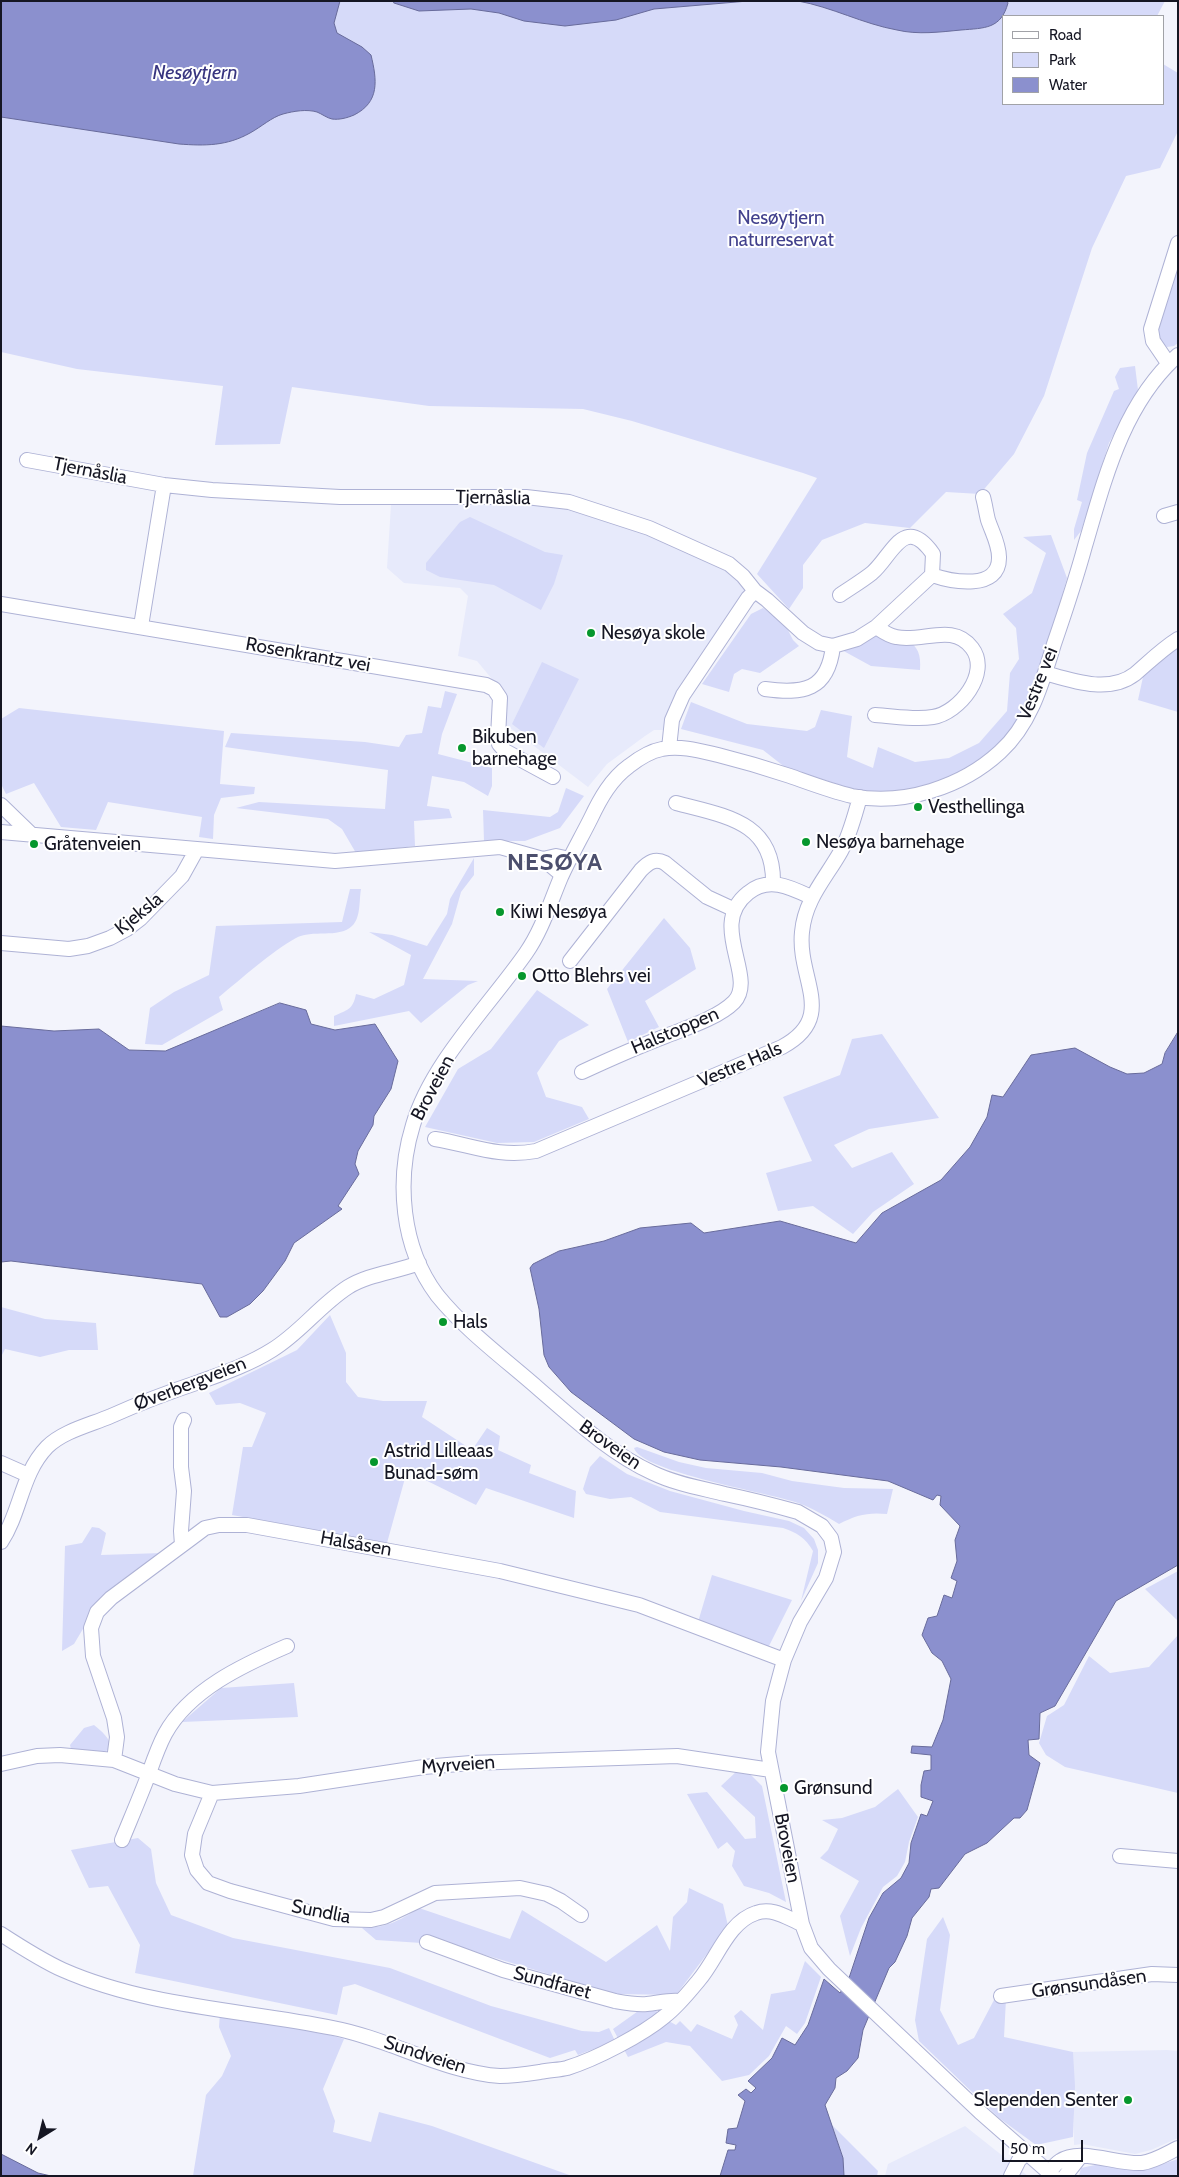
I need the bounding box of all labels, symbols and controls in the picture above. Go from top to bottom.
legend [1002,15,1164,105]
text: Road [1049,26,1082,44]
text: Park [1049,51,1076,69]
water label: Nesøytjern [153,61,237,85]
text: Water [1049,76,1087,94]
park label: Nesøytjern naturreservat [728,207,834,251]
street label: Tjernåslia [51,453,129,489]
street label: Tjernåslia [455,486,531,510]
place label: Nesøya skole [601,622,705,644]
marker: Nesøya skole [585,627,597,639]
street label: Rosenkrantz vei [244,633,372,677]
street label: Vestre vei [1013,644,1063,724]
place label: Bikuben barnehage [472,726,557,770]
marker: Bikuben barnehage [456,742,468,754]
place label: Vesthellinga [928,796,1025,818]
marker: Vesthellinga [912,801,924,813]
place label: Nesøya barnehage [816,831,964,853]
place label: Gråtenveien [44,833,141,855]
marker: Nesøya barnehage [800,836,812,848]
marker: Gråtenveien [28,838,40,850]
district label: NESØYA [506,849,604,877]
street label: Kjeksla [110,888,168,940]
place label: Kiwi Nesøya [510,901,607,923]
marker: Kiwi Nesøya [494,906,506,918]
place label: Otto Blehrs vei [532,965,651,987]
marker: Otto Blehrs vei [516,970,528,982]
street label: Halstoppen [628,1002,722,1060]
street label: Vestre Hals [695,1037,785,1093]
street label: Broveien [406,1052,460,1124]
place label: Hals [453,1311,488,1333]
marker: Hals [437,1316,449,1328]
street label: Øverbergveien [131,1352,249,1416]
street label: Broveien [575,1415,645,1475]
place label: Astrid Lilleaas Bunad-søm [384,1440,493,1484]
marker: Astrid Lilleaas Bunad-søm [368,1456,380,1468]
street label: Halsåsen [319,1527,393,1561]
street label: Myrveien [420,1751,496,1779]
place label: Grønsund [794,1777,872,1799]
marker: Grønsund [778,1782,790,1794]
street label: Broveien [769,1811,805,1885]
street label: Sundlia [290,1895,352,1929]
street label: Sundfaret [511,1962,593,2004]
street label: Grønsundåsen [1030,1965,1148,2003]
street label: Sundveien [381,2031,469,2079]
place label: Slependen Senter [973,2089,1118,2111]
marker: Slependen Senter [1122,2094,1134,2106]
north arrow [15,2112,65,2162]
scale bar [1004,2130,1085,2162]
text: N [22,2139,40,2159]
text: 50 m [1010,2140,1045,2158]

